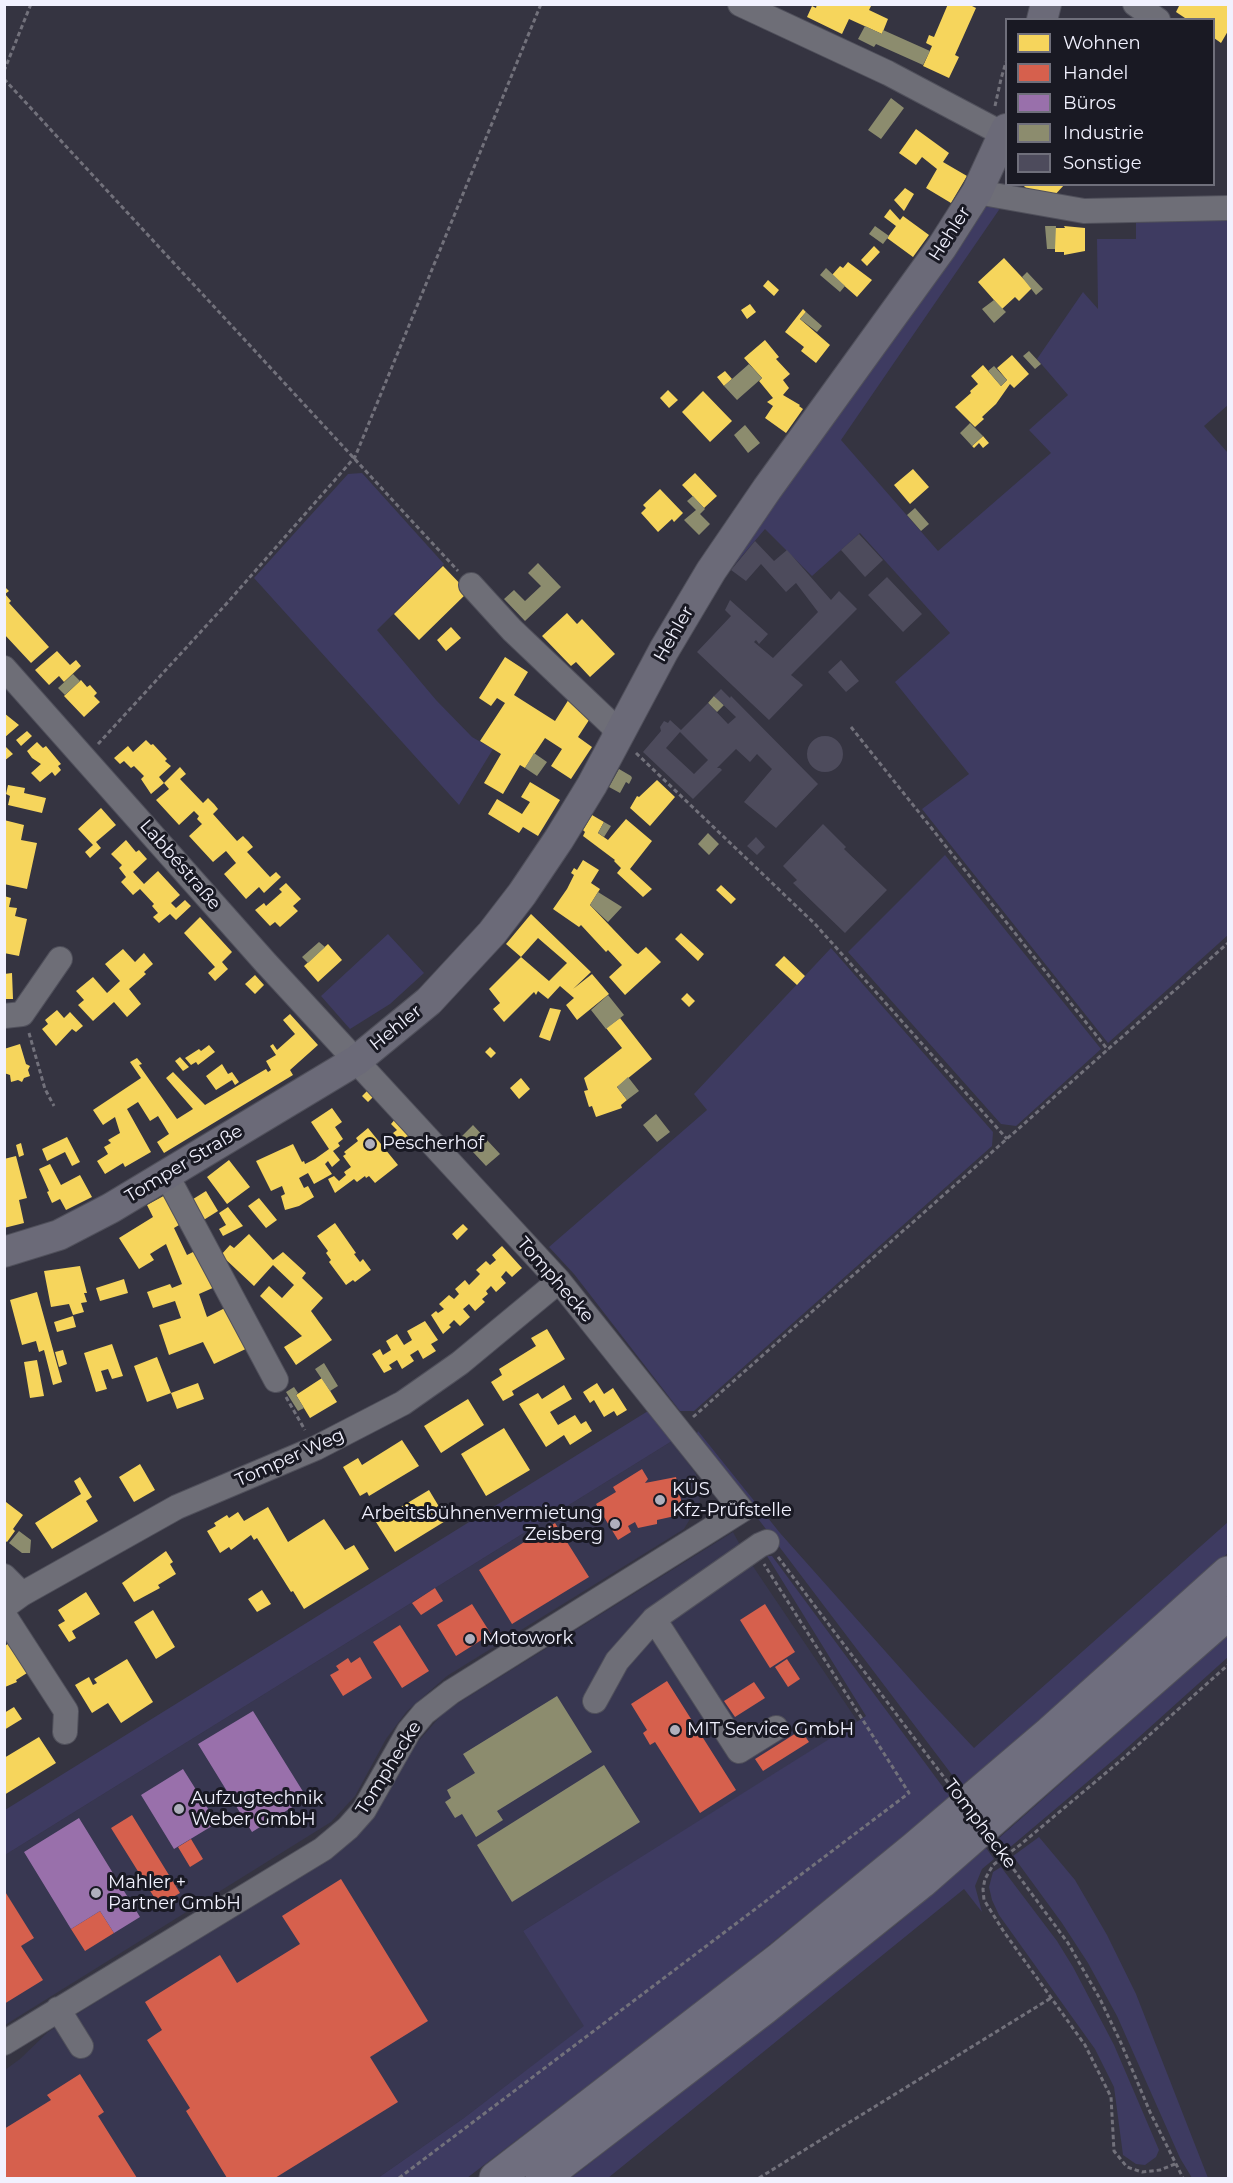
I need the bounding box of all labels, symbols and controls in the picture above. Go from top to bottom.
legend [1005,18,1215,186]
text: Wohnen [1063,32,1141,54]
text: Handel [1063,62,1128,84]
text: Büros [1063,92,1116,114]
text: Industrie [1063,122,1144,144]
text: Sonstige [1063,152,1142,174]
street label: Hehler [924,203,976,265]
street label: Hehler [649,602,699,666]
street label: Labbéstraße [135,815,225,915]
street label: Hehler [366,1001,426,1055]
street label: Tomper Straße [121,1120,247,1208]
place label: Pescherhof [382,1133,484,1155]
marker: Pescherhof [363,1137,377,1151]
street label: Tomphecke [512,1233,598,1327]
street label: Tomper Weg [232,1424,348,1492]
place label: KÜS Kfz-Prüfstelle [672,1479,792,1522]
marker: KÜS Kfz-Prüfstelle [653,1493,667,1507]
place label: Arbeitsbühnenvermietung Zeisberg [362,1503,603,1546]
marker: Arbeitsbühnenvermietung Zeisberg [608,1517,622,1531]
place label: Motowork [482,1628,573,1650]
marker: Motowork [463,1632,477,1646]
street label: Tomphecke [352,1717,426,1819]
place label: MIT Service GmbH [687,1719,854,1741]
marker: MIT Service GmbH [668,1723,682,1737]
street label: Tomphecke [939,1775,1021,1873]
place label: Aufzugtechnik Weber GmbH [191,1788,323,1830]
marker: Aufzugtechnik Weber GmbH [172,1802,186,1816]
place label: Mahler + Partner GmbH [108,1872,241,1914]
marker: Mahler + Partner GmbH [89,1886,103,1900]

